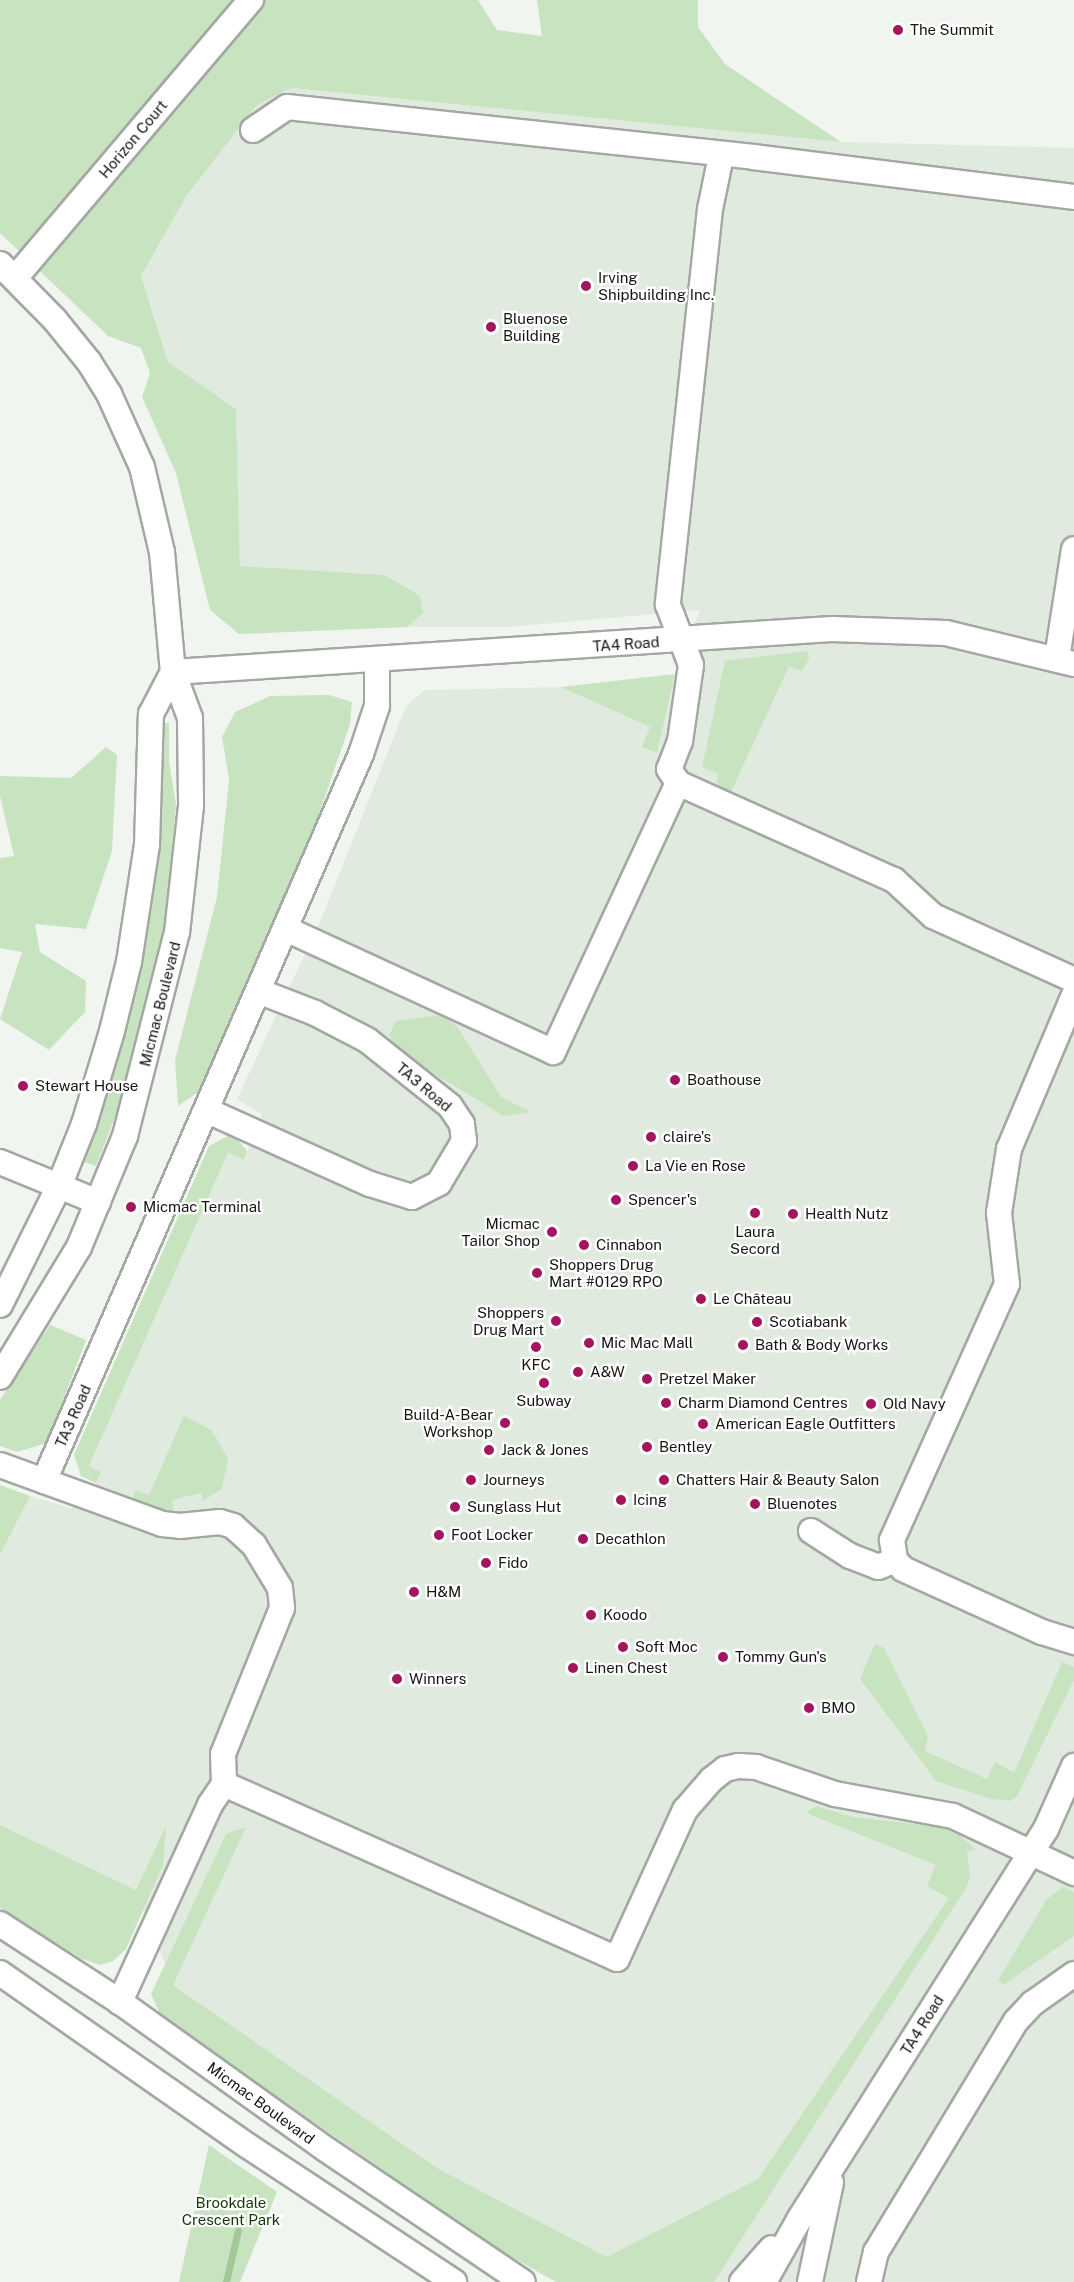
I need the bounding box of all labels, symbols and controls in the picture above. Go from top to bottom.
place label: The Summit [910,21,994,39]
marker: The Summit [891,23,905,37]
street label: Horizon Court [95,96,171,182]
place label: Irving Shipbuilding Inc. [598,268,714,303]
marker: Irving Shipbuilding Inc. [579,279,593,293]
place label: Bluenose Building [503,309,568,344]
marker: Bluenose Building [484,320,498,334]
street label: TA4 Road [592,633,660,655]
street label: Micmac Boulevard [136,940,184,1068]
street label: TA3 Road [393,1059,455,1115]
place label: Boathouse [687,1071,761,1089]
marker: Boathouse [668,1073,682,1087]
place label: Stewart House [35,1077,138,1095]
marker: Stewart House [16,1079,30,1093]
place label: claire's [663,1128,711,1146]
marker: claire's [644,1130,658,1144]
place label: La Vie en Rose [645,1157,747,1175]
marker: La Vie en Rose [626,1159,640,1173]
place label: Spencer's [628,1191,697,1209]
marker: Spencer's [609,1193,623,1207]
place label: Micmac Terminal [143,1198,262,1216]
marker: Micmac Terminal [124,1200,138,1214]
place label: Health Nutz [805,1205,888,1223]
marker: Laura Secord [748,1206,762,1220]
marker: Health Nutz [786,1207,800,1221]
place label: Micmac Tailor Shop [462,1214,540,1249]
place label: Laura Secord [730,1222,780,1257]
marker: Micmac Tailor Shop [545,1225,559,1239]
place label: Cinnabon [596,1236,662,1254]
marker: Cinnabon [577,1238,591,1252]
place label: Shoppers Drug Mart #0129 RPO [549,1255,663,1290]
marker: Shoppers Drug Mart #0129 RPO [530,1266,544,1280]
place label: Le Château [713,1290,791,1308]
marker: Le Château [694,1292,708,1306]
place label: Shoppers Drug Mart [473,1303,544,1338]
place label: Scotiabank [769,1313,847,1331]
marker: Shoppers Drug Mart [549,1314,563,1328]
marker: Scotiabank [750,1315,764,1329]
place label: Mic Mac Mall [601,1334,694,1352]
marker: Mic Mac Mall [582,1336,596,1350]
place label: Bath & Body Works [755,1336,888,1354]
marker: Bath & Body Works [736,1338,750,1352]
marker: KFC [529,1340,543,1354]
place label: KFC [521,1356,551,1374]
place label: A&W [590,1363,625,1381]
marker: A&W [571,1365,585,1379]
place label: Pretzel Maker [659,1370,756,1388]
marker: Pretzel Maker [640,1372,654,1386]
marker: Subway [537,1376,551,1390]
street label: TA3 Road [51,1382,95,1450]
place label: Subway [516,1392,572,1410]
place label: Charm Diamond Centres [678,1394,848,1412]
place label: Old Navy [883,1395,946,1413]
marker: Charm Diamond Centres [659,1396,673,1410]
marker: Old Navy [864,1397,878,1411]
place label: Build-A-Bear Workshop [403,1405,493,1440]
place label: American Eagle Outfitters [715,1415,896,1433]
marker: Build-A-Bear Workshop [498,1416,512,1430]
marker: American Eagle Outfitters [696,1417,710,1431]
place label: Bentley [659,1438,712,1456]
marker: Bentley [640,1440,654,1454]
place label: Jack & Jones [501,1441,589,1459]
marker: Jack & Jones [482,1443,496,1457]
place label: Journeys [483,1471,544,1489]
place label: Chatters Hair & Beauty Salon [676,1471,879,1489]
marker: Journeys [464,1473,478,1487]
marker: Chatters Hair & Beauty Salon [657,1473,671,1487]
place label: Icing [633,1491,667,1509]
marker: Icing [614,1493,628,1507]
place label: Bluenotes [767,1495,837,1513]
marker: Bluenotes [748,1497,762,1511]
place label: Sunglass Hut [467,1498,561,1516]
marker: Sunglass Hut [448,1500,462,1514]
place label: Foot Locker [451,1526,533,1544]
marker: Foot Locker [432,1528,446,1542]
place label: Decathlon [595,1530,666,1548]
marker: Decathlon [576,1532,590,1546]
place label: Fido [498,1554,528,1572]
marker: Fido [479,1556,493,1570]
place label: H&M [426,1583,461,1601]
marker: H&M [407,1585,421,1599]
place label: Koodo [603,1606,647,1624]
marker: Koodo [584,1608,598,1622]
place label: Soft Moc [635,1638,698,1656]
marker: Soft Moc [616,1640,630,1654]
place label: Tommy Gun's [735,1648,827,1666]
marker: Tommy Gun's [716,1650,730,1664]
place label: Linen Chest [585,1659,668,1677]
marker: Linen Chest [566,1661,580,1675]
place label: Winners [409,1670,466,1688]
marker: Winners [390,1672,404,1686]
place label: BMO [821,1699,855,1717]
marker: BMO [802,1701,816,1715]
street label: TA4 Road [897,1992,947,2058]
street label: Micmac Boulevard [204,2058,318,2148]
park label: Brookdale Crescent Park [182,2193,280,2228]

